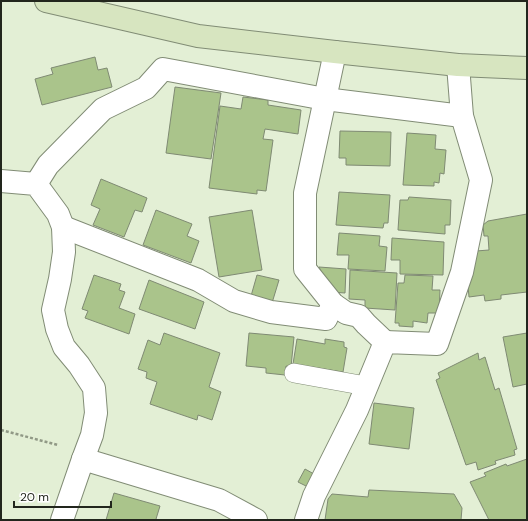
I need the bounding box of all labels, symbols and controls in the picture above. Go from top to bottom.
scale bar [14,483,111,509]
text: 20 m [20,489,49,505]

